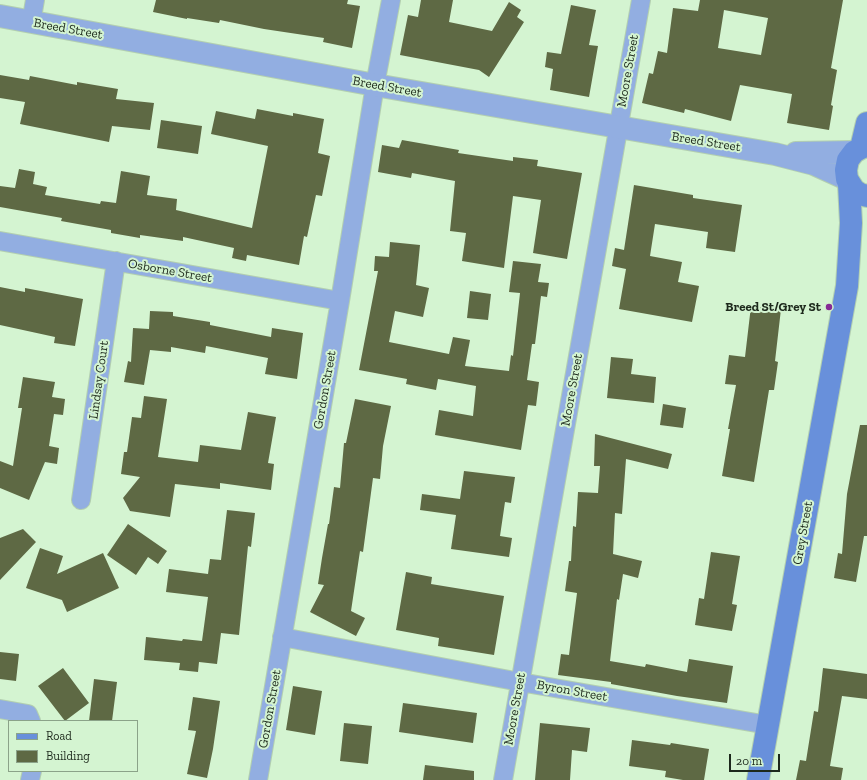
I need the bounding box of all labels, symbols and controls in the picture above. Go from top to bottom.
street label: Breed Street [32,15,104,43]
street label: Moore Street [614,34,642,108]
street label: Breed Street [351,73,423,101]
street label: Breed Street [670,129,742,155]
street label: Osborne Street [127,256,213,286]
place label: Breed St/Grey St [725,299,821,315]
marker: Breed St/Grey St [824,302,834,312]
street label: Lindsay Court [86,340,112,420]
street label: Gordon Street [310,349,340,431]
street label: Moore Street [558,353,586,427]
street label: Grey Street [790,500,816,566]
street label: Gordon Street [255,668,285,750]
street label: Moore Street [501,672,529,746]
street label: Byron Street [536,677,608,705]
legend [8,720,138,772]
text: Road [46,729,72,743]
scale bar [731,746,782,772]
text: Building [46,749,90,763]
text: 20 m [736,754,762,768]

